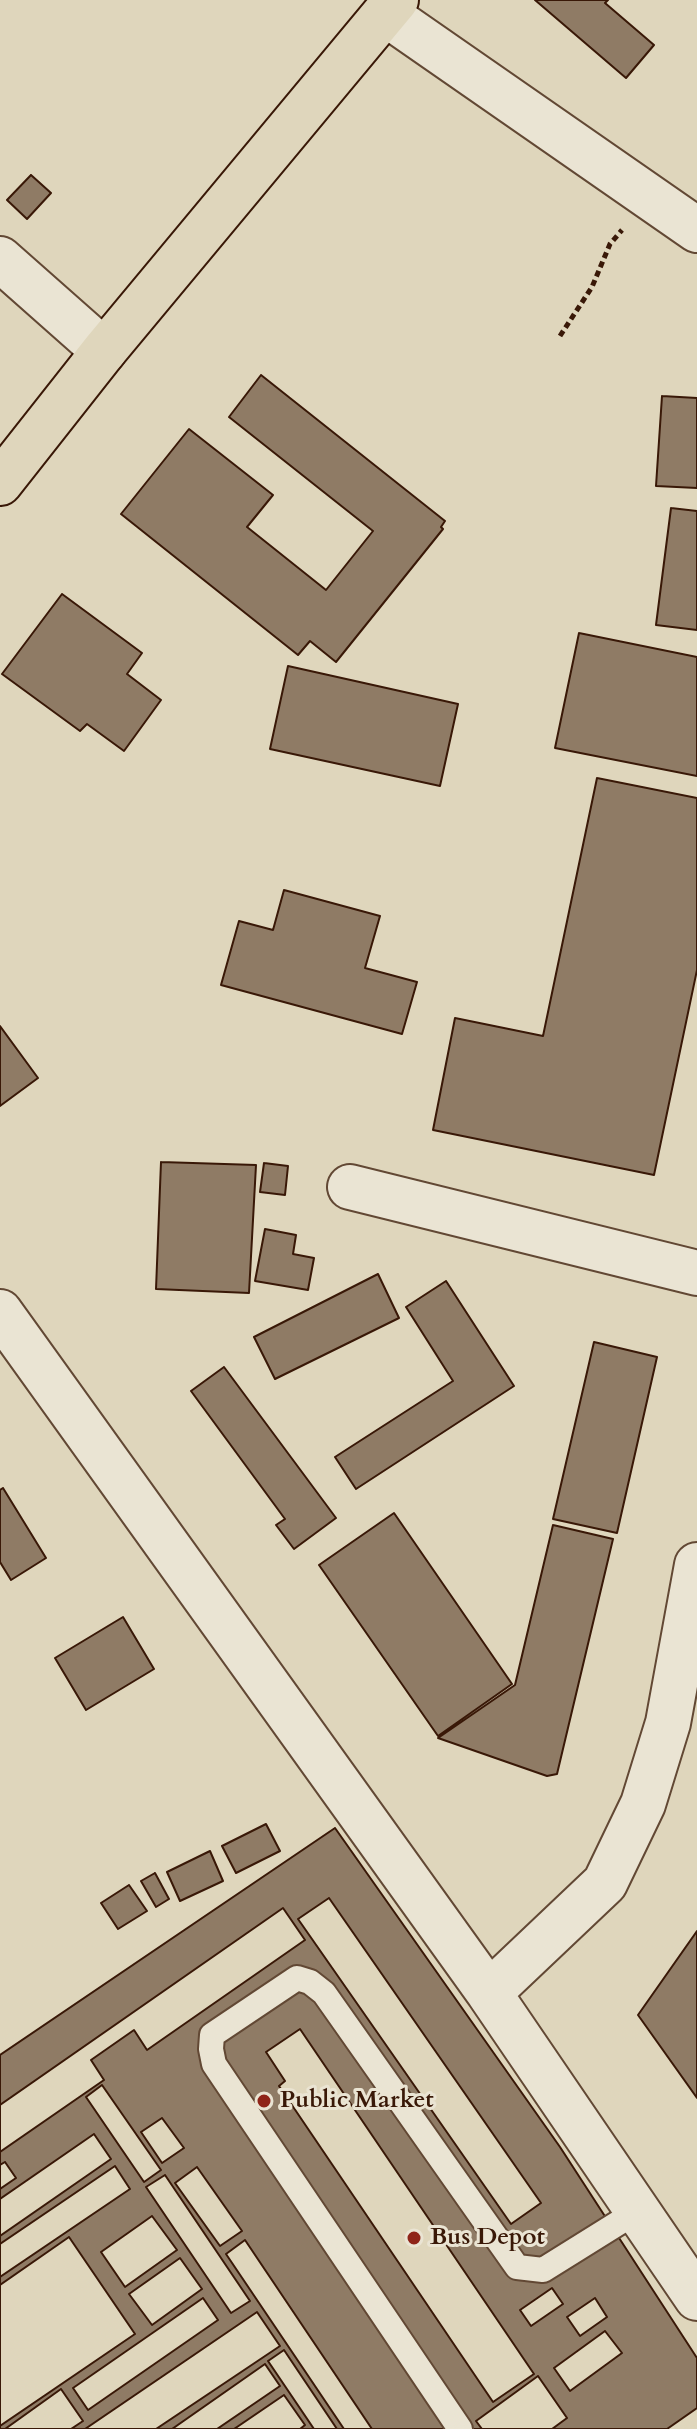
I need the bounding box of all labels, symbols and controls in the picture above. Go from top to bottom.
place label: Public Market [280,2087,434,2115]
marker: Public Market [255,2092,273,2110]
place label: Bus Depot [430,2224,545,2252]
marker: Bus Depot [405,2229,423,2247]

